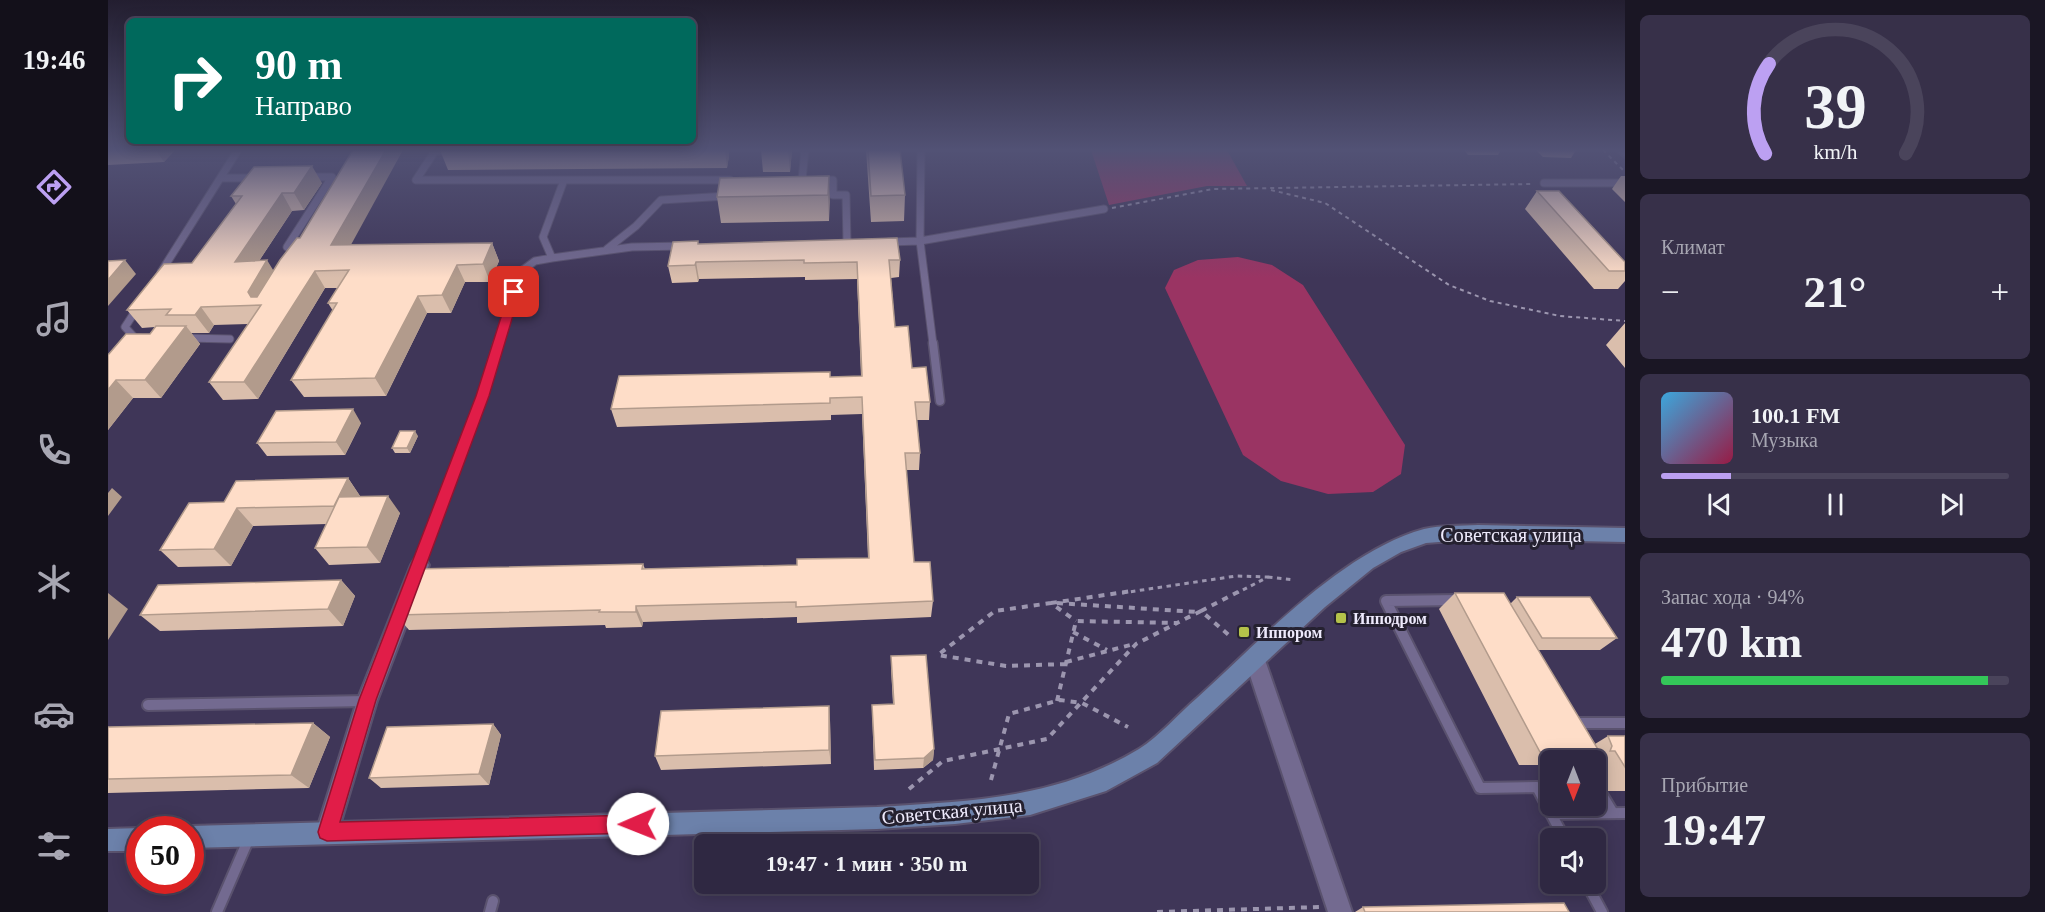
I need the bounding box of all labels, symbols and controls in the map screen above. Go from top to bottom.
icon: right [156,42,234,120]
text: 90 m [255,42,343,88]
text: 19:46 [23,45,86,75]
text: 39 [1804,72,1866,141]
text: Направо [255,91,352,121]
text: km/h [1813,141,1857,165]
icon: directions [33,166,75,208]
text: Климат [1661,236,1725,258]
pin [488,266,539,317]
text: 21° [1804,267,1867,317]
text: − [1661,274,1680,310]
text: + [1990,274,2009,310]
icon: arrive [497,275,530,308]
icon: music [33,298,75,340]
text: 100.1 FM [1751,403,1840,428]
icon: phone [33,429,75,471]
text: Музыка [1751,429,1818,451]
icon: previous [1703,488,1736,521]
icon: pause [1819,488,1852,521]
icon: next [1935,488,1968,521]
street label: Советская улица [1440,524,1582,547]
icon: climate [33,561,75,603]
text: Запас хода · 94% [1661,586,1804,608]
place label: Ипподром [1353,610,1427,628]
marker: Ипподром [1334,611,1348,625]
text: 470 km [1661,617,1802,667]
place label: Иппором [1256,624,1322,642]
marker: Иппором [1237,625,1251,639]
icon: car [33,693,75,735]
north arrow [1540,750,1606,816]
map controls [1540,750,1606,894]
text: Прибытие [1661,774,1748,796]
position arrow [606,792,670,856]
street label: Советская улица [881,794,1024,829]
text: 19:47 [1661,805,1766,855]
speed limit sign: 50 [126,816,204,894]
icon: filters [33,825,75,867]
button: sound [1540,828,1606,894]
text: 19:47 · 1 мин · 350 m [766,851,967,876]

